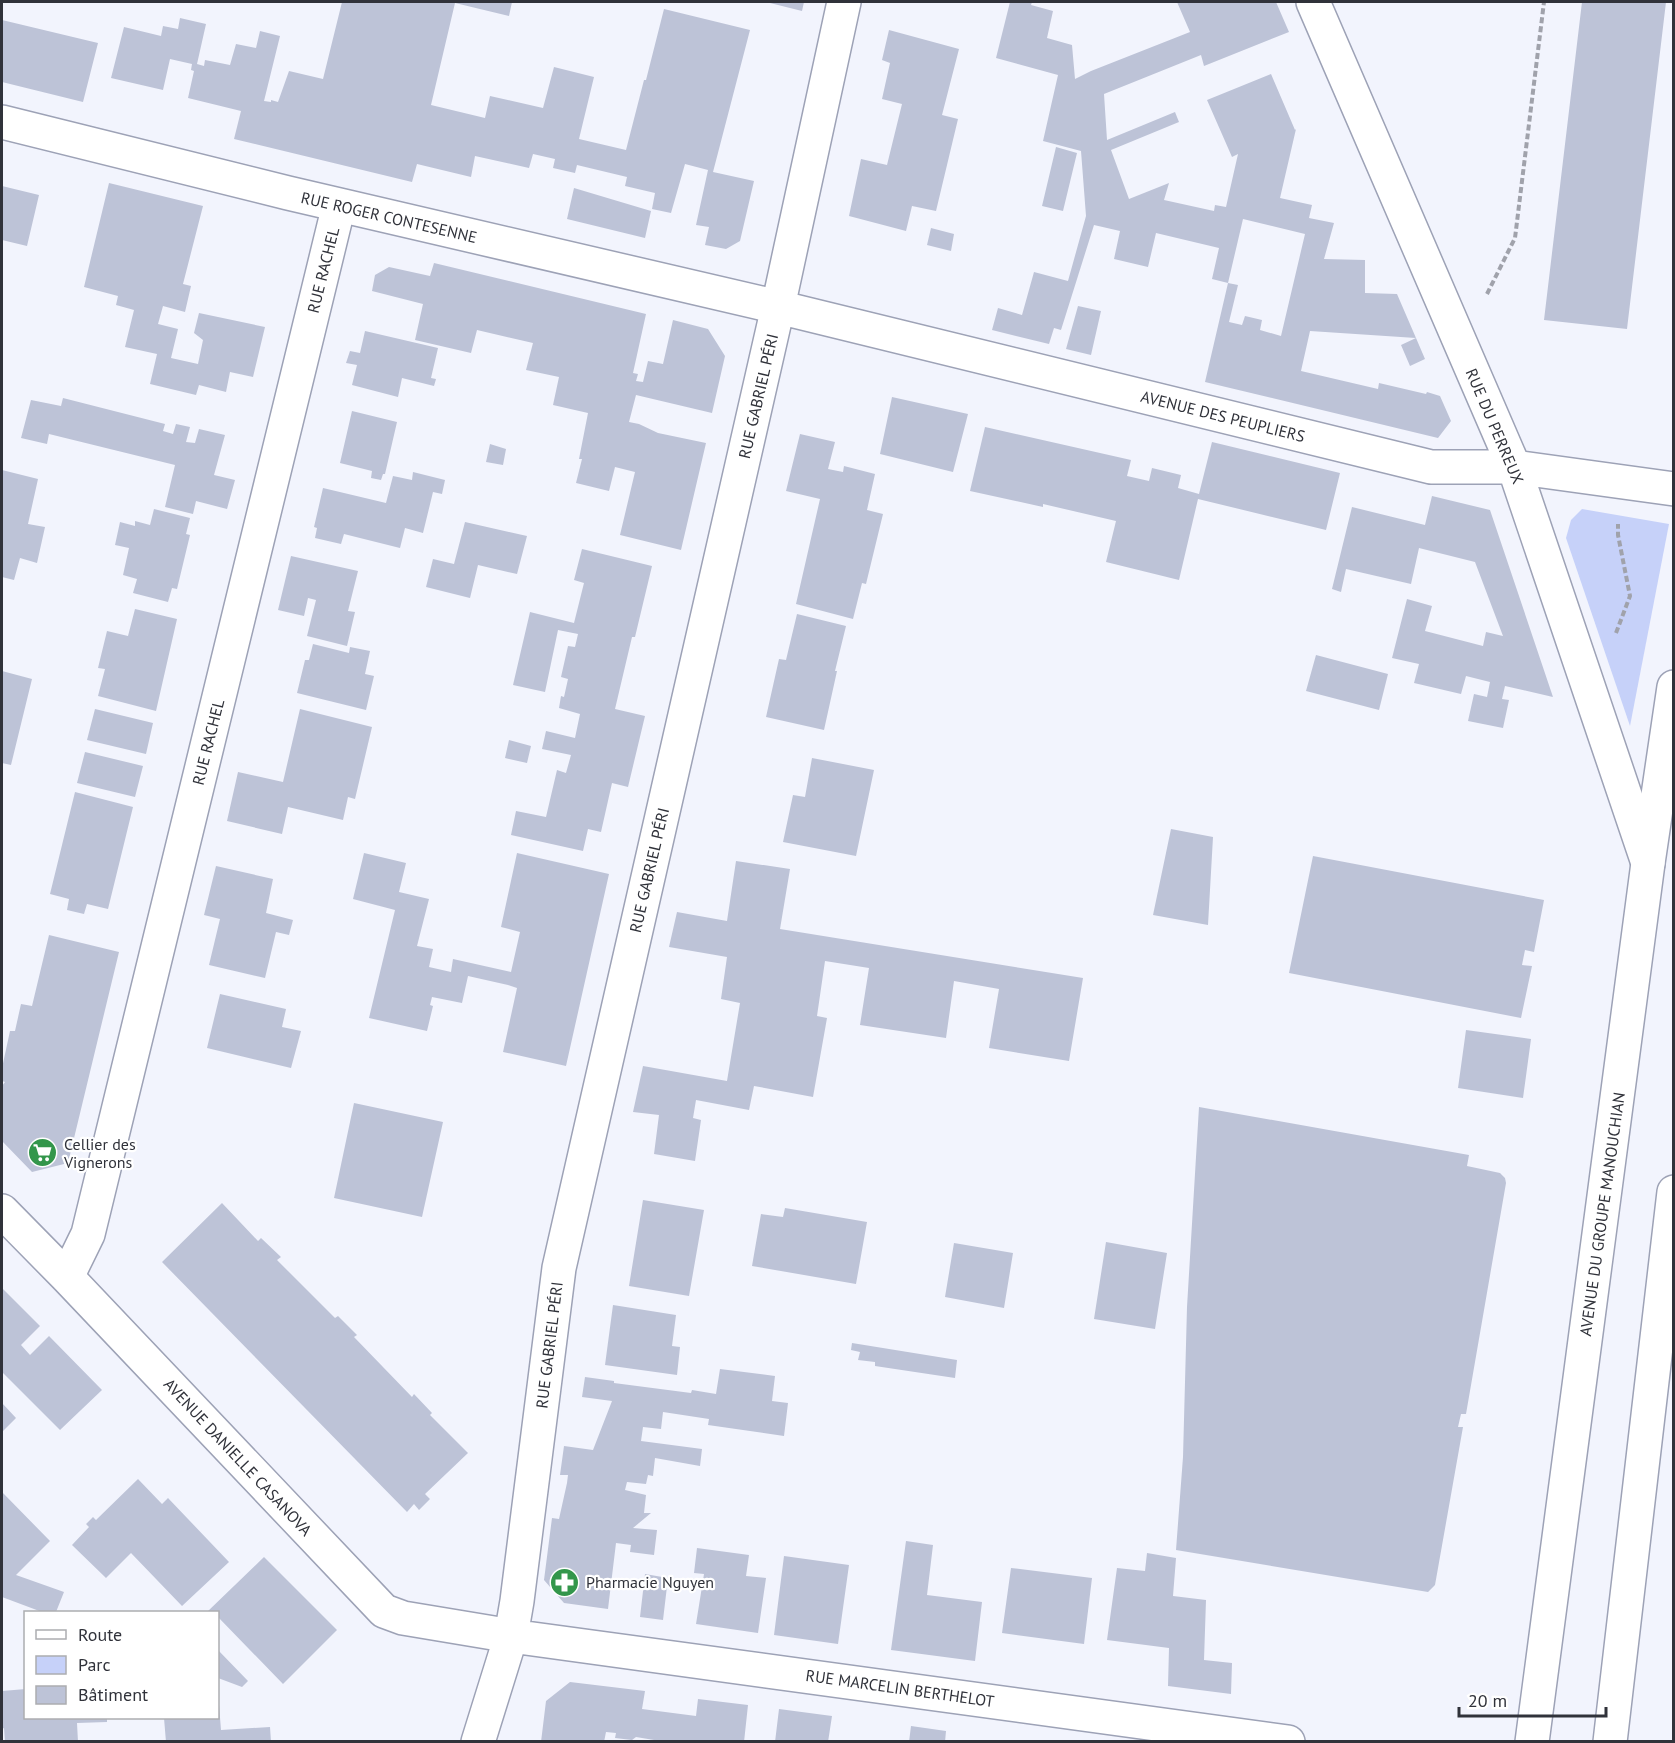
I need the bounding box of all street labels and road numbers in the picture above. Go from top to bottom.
street label: RUE ROGER CONTESENNE [299,187,479,247]
street label: RUE RACHEL [303,225,343,315]
street label: RUE GABRIEL PÉRI [734,332,782,460]
street label: RUE DU PERREUX [1462,365,1528,487]
street label: AVENUE DES PEUPLIERS [1139,386,1307,446]
street label: RUE RACHEL [188,697,228,787]
street label: RUE GABRIEL PÉRI [625,806,673,934]
street label: AVENUE DU GROUPE MANOUCHIAN [1575,1091,1629,1337]
street label: RUE GABRIEL PÉRI [531,1280,567,1410]
street label: AVENUE DANIELLE CASANOVA [160,1374,317,1540]
street label: RUE MARCELIN BERTHELOT [804,1665,996,1711]

